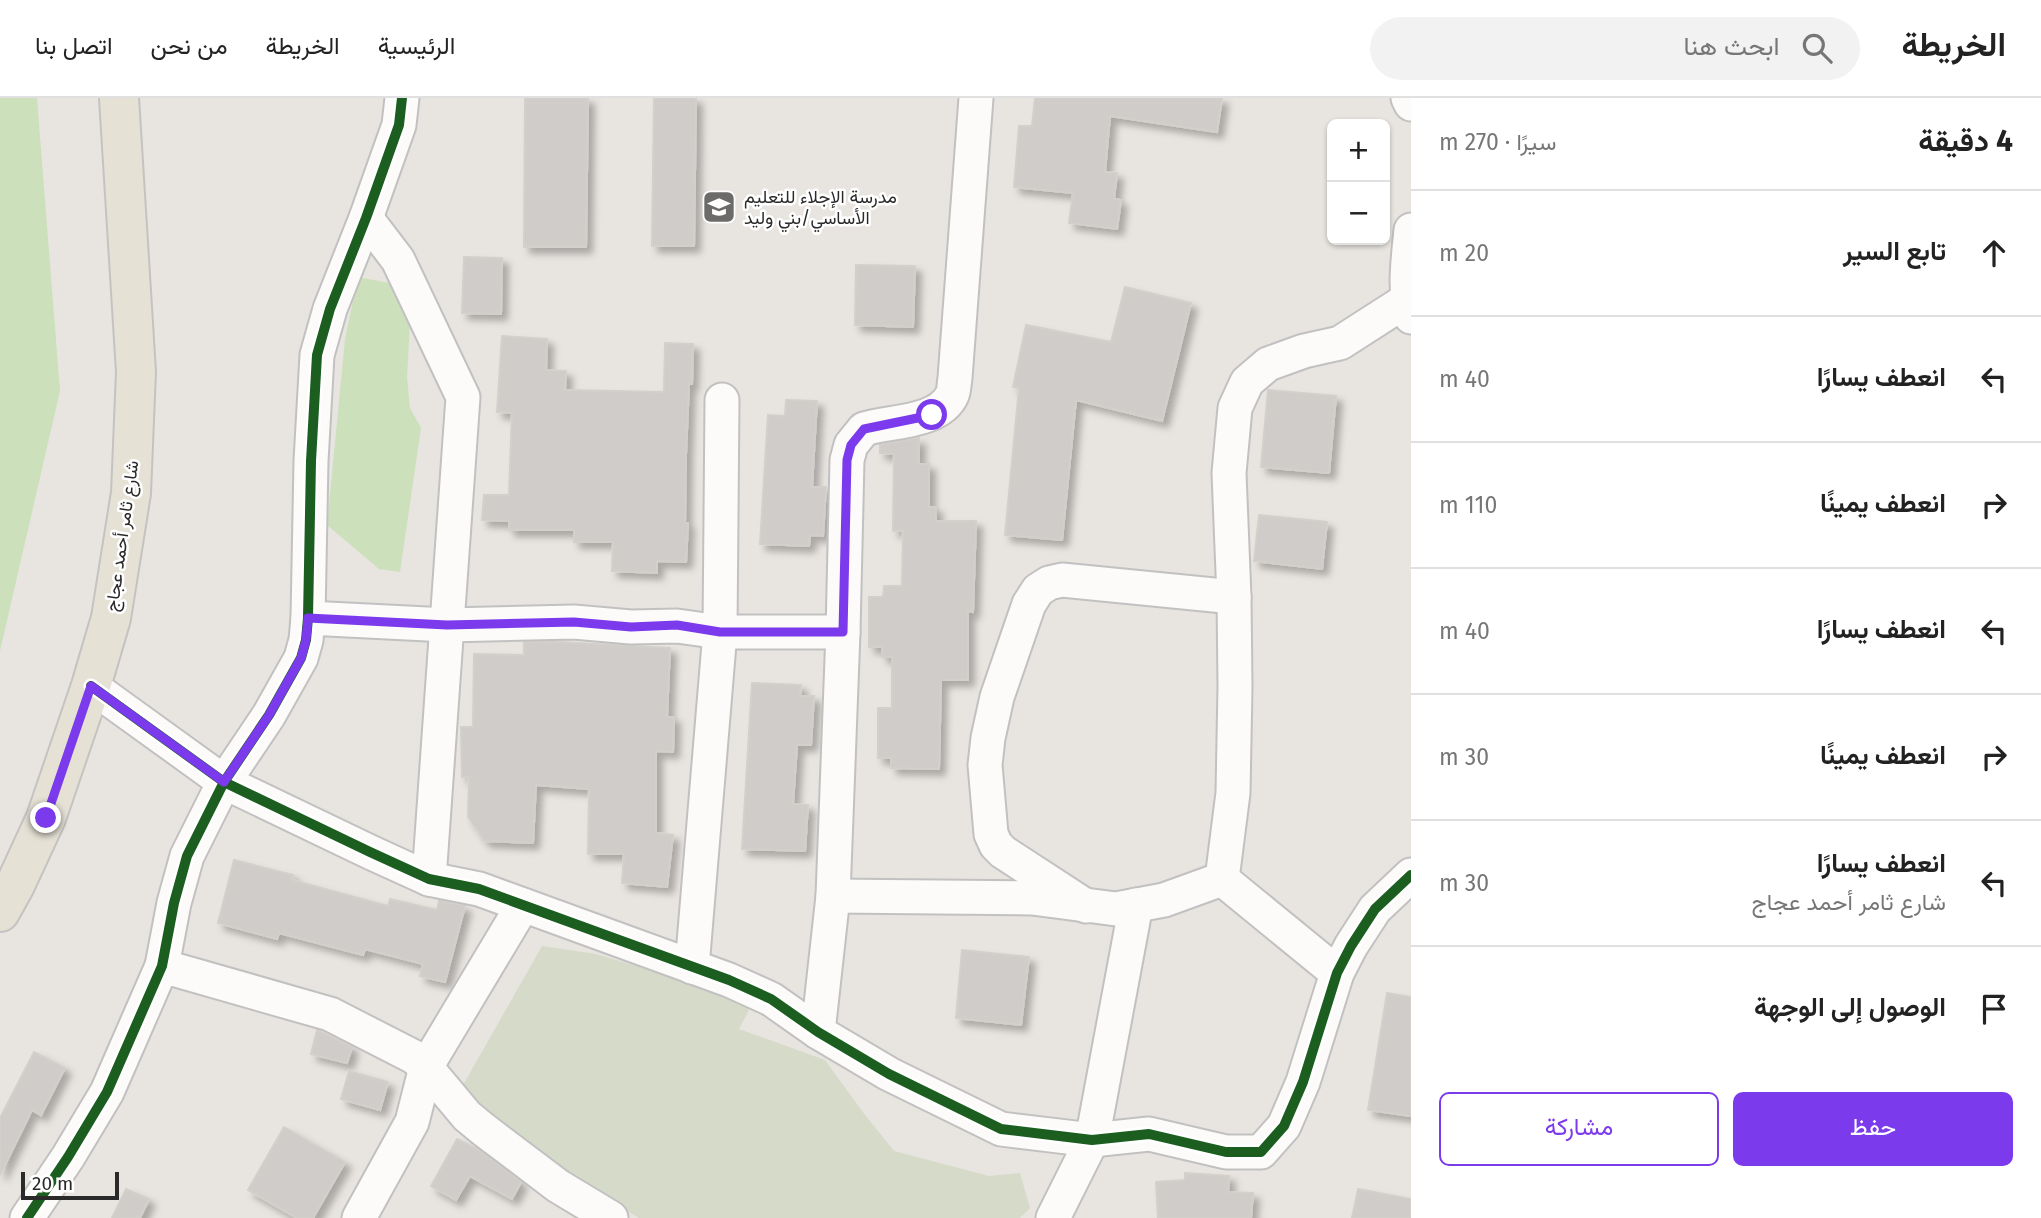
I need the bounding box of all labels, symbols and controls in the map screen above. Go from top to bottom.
search box [1370,17,1860,80]
text: الخريطة [1902,25,2006,65]
icon: search [1798,29,1836,67]
text: ابحث هنا [1683,31,1780,62]
text: اتصل بنا [35,32,112,60]
text: من نحن [150,32,227,60]
text: الخريطة [265,32,340,60]
text: الرئيسية [378,32,455,60]
map controls [1327,119,1390,245]
button: + [1327,119,1390,182]
text: 4 دقيقة [1918,123,2013,159]
text: سيرًا · 270 m [1439,128,1556,156]
button: − [1327,182,1390,245]
place label: مدرسة الإجلاء للتعليم الأساسي/بني وليد [744,186,897,233]
school or university icon: مدرسة الإجلاء للتعليم الأساسي/بني وليد [700,188,738,226]
icon: ahead [1975,234,2013,272]
text: تابع السير [1843,236,1946,267]
text: 20 m [1439,239,1489,267]
icon: left [1975,360,2013,398]
text: انعطف يسارًا [1817,362,1946,393]
text: 40 m [1439,365,1490,393]
route start [916,399,947,430]
street label: شارع ثامر أحمد عجاج [101,459,144,613]
icon: right [1975,486,2013,524]
text: انعطف يمينًا [1820,488,1946,519]
text: 110 m [1439,491,1497,519]
icon: left [1975,612,2013,650]
text: انعطف يسارًا [1817,614,1946,645]
text: 40 m [1439,617,1490,645]
icon: right [1975,738,2013,776]
text: انعطف يمينًا [1820,740,1946,771]
text: 30 m [1439,743,1489,771]
route end [30,802,61,833]
text: انعطف يسارًا [1817,848,1946,879]
icon: left [1975,864,2013,902]
text: 30 m [1439,869,1489,897]
text: شارع ثامر أحمد عجاج [1751,888,1946,916]
icon: arrive [1975,990,2013,1028]
text: الوصول إلى الوجهة [1754,992,1946,1023]
button: مشاركة [1439,1092,1719,1166]
button: حفظ [1733,1092,2013,1166]
scale bar [21,1169,119,1201]
text: 20 m [32,1172,73,1195]

